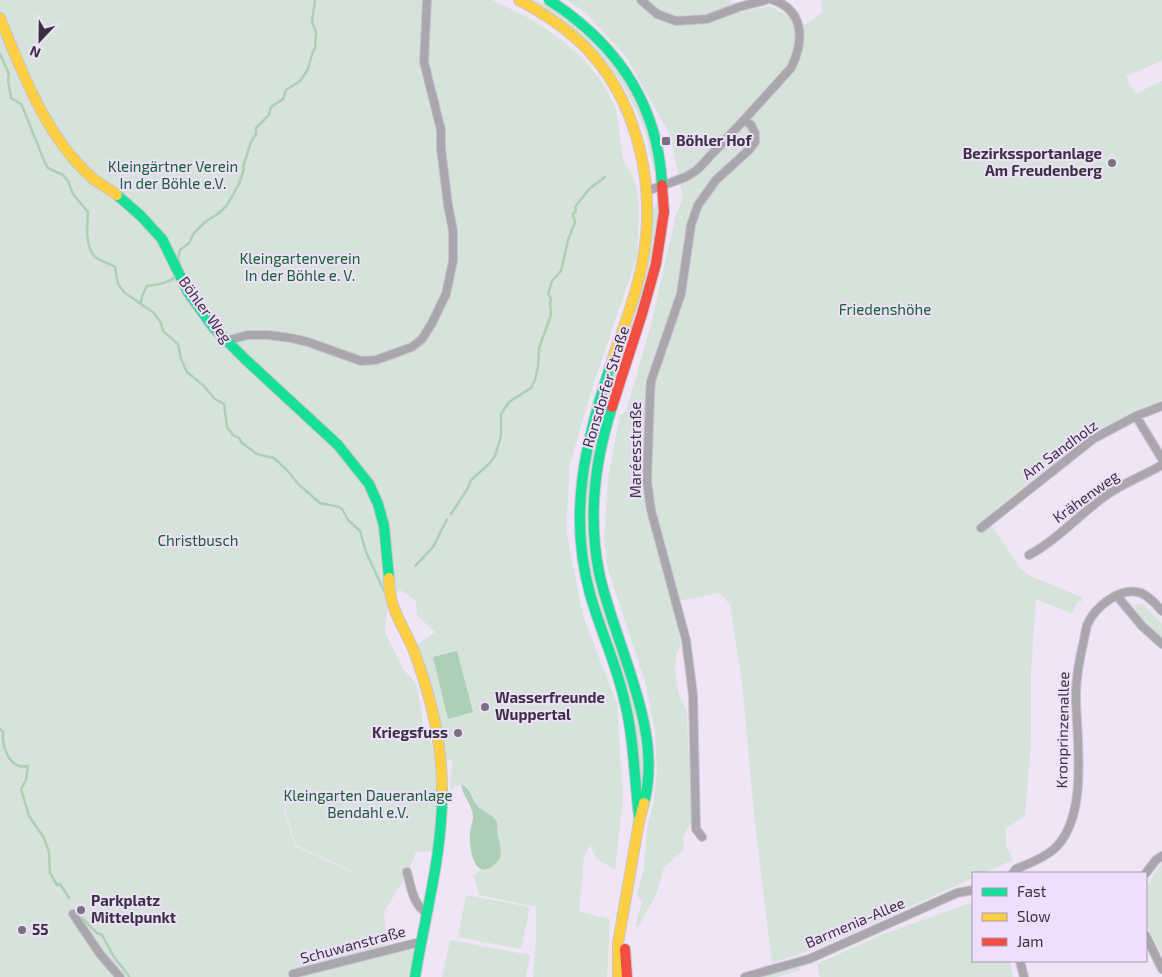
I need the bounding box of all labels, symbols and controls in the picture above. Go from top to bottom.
north arrow [15,15,65,65]
text: N [27,43,43,62]
place label: Böhler Hof [676,131,752,149]
marker: Böhler Hof [660,135,672,147]
place label: Bezirkssportanlage Am Freudenberg [963,144,1102,179]
park label: Kleingärtner Verein In der Böhle e.V. [108,157,238,192]
marker: Bezirkssportanlage Am Freudenberg [1106,157,1118,169]
park label: Kleingartenverein In der Böhle e. V. [239,249,361,284]
street label: Böhler Weg [176,272,236,347]
park label: Friedenshöhe [839,300,931,318]
street label: Ronsdorfer Straße [578,324,632,450]
street label: Maréesstraße [626,402,644,498]
street label: Am Sandholz [1018,416,1101,483]
street label: Krähenweg [1049,466,1122,526]
park label: Christbusch [157,531,239,549]
street label: Kronprinzenallee [1052,671,1072,788]
place label: Wasserfreunde Wuppertal [495,688,605,723]
marker: Wasserfreunde Wuppertal [479,701,491,713]
place label: Kriegsfuss [372,723,448,741]
marker: Kriegsfuss [452,727,464,739]
park label: Kleingarten Daueranlage Bendahl e.V. [283,786,453,821]
legend [972,872,1147,962]
text: Fast [1017,882,1047,900]
place label: Parkplatz Mittelpunkt [91,891,176,926]
street label: Barmenia-Allee [802,893,907,951]
marker: Parkplatz Mittelpunkt [75,904,87,916]
text: Slow [1017,907,1051,925]
place label: 55 [32,920,49,938]
street label: Schuwanstraße [298,921,407,967]
marker: 55 [16,924,28,936]
text: Jam [1017,932,1043,950]

